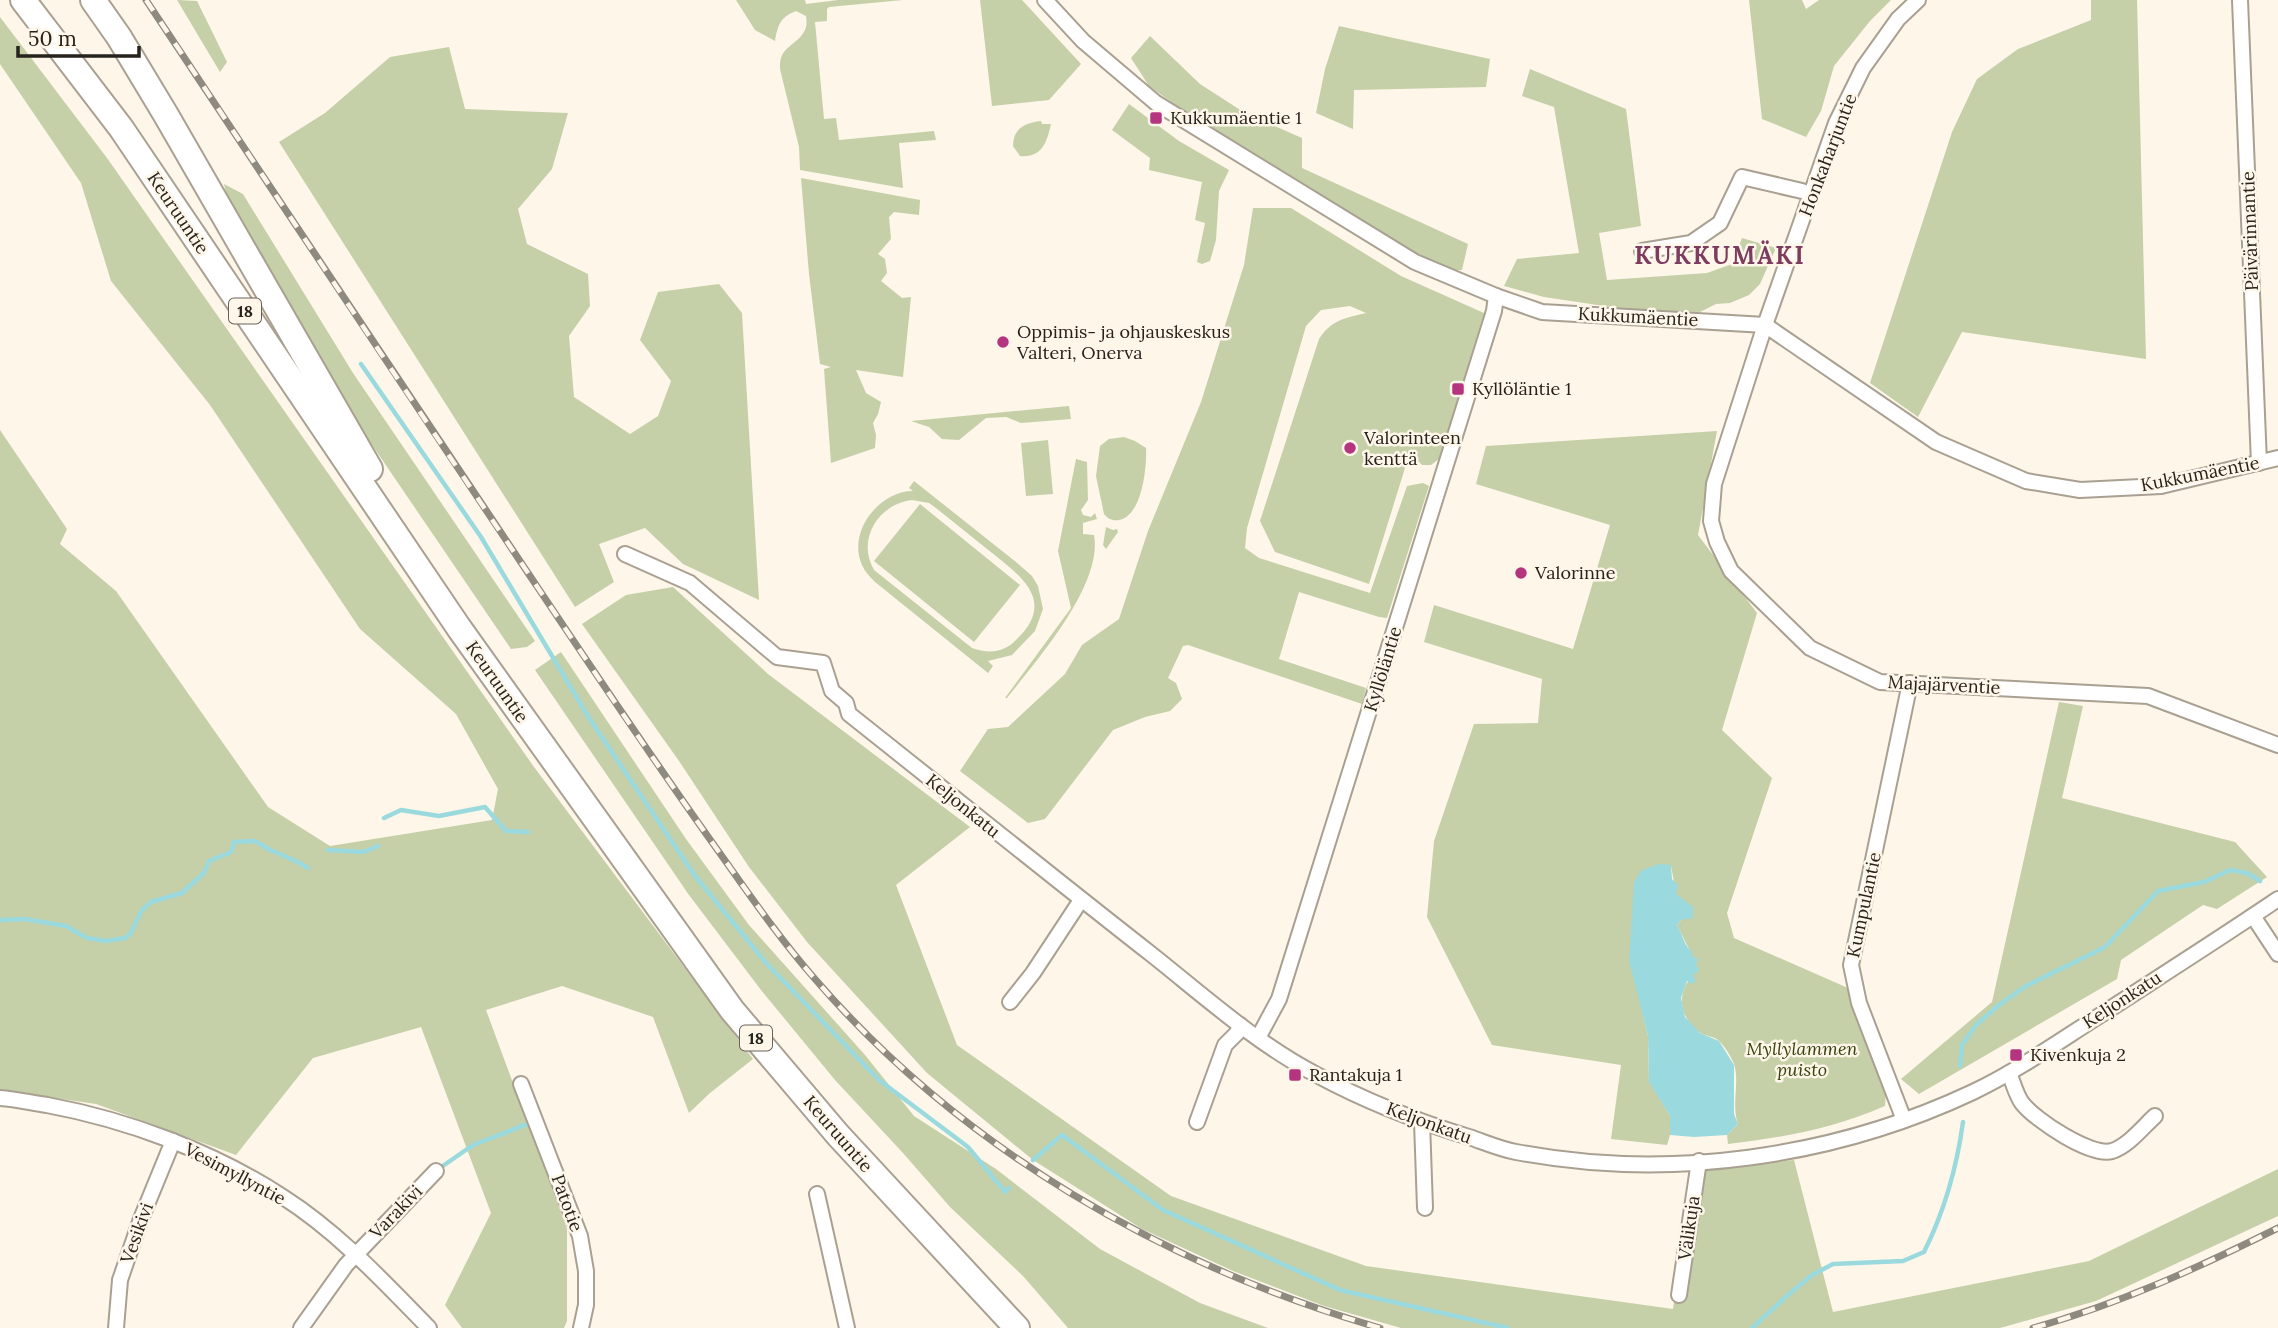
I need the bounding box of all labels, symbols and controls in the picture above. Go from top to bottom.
scale bar [18,14,138,58]
text: 50 m [28,25,77,52]
street label: Honkaharjuntie [1794,90,1862,220]
place label: Kukkumäentie 1 [1170,106,1302,129]
marker: Kukkumäentie 1 [1148,110,1164,126]
street label: Keuruuntie [143,167,214,258]
street label: Päivärinnantie [2236,170,2263,291]
district label: KUKKUMÄKI [1634,240,1806,271]
road number: 18 [229,298,261,324]
street label: Kukkumäentie [1577,302,1699,331]
place label: Oppimis- ja ohjauskeskus Valteri, Onerva [1016,320,1230,364]
marker: Oppimis- ja ohjauskeskus Valteri, Onerva [995,334,1011,350]
place label: Kyllöläntie 1 [1472,377,1572,400]
marker: Kyllöläntie 1 [1450,381,1466,397]
place label: Valorinteen kenttä [1363,426,1461,470]
marker: Valorinteen kenttä [1342,440,1358,456]
street label: Kukkumäentie [2139,451,2262,496]
place label: Valorinne [1534,561,1616,584]
marker: Valorinne [1513,565,1529,581]
street label: Kyllöläntie [1359,623,1406,714]
street label: Keuruuntie [461,636,534,727]
street label: Majajärventie [1887,670,2001,699]
street label: Keljonkatu [921,769,1005,843]
street label: Kumpulantie [1841,850,1886,960]
street label: Keljonkatu [2078,965,2166,1034]
road number: 18 [740,1026,772,1050]
park label: Myllylammen puisto [1746,1037,1858,1081]
place label: Kivenkuja 2 [2030,1043,2126,1066]
marker: Kivenkuja 2 [2008,1047,2024,1063]
place label: Rantakuja 1 [1309,1063,1402,1086]
marker: Rantakuja 1 [1287,1067,1303,1083]
street label: Keuruuntie [799,1091,878,1177]
street label: Keljonkatu [1383,1096,1475,1149]
street label: Vesimyllyntie [180,1137,290,1210]
street label: Patotie [547,1171,588,1235]
street label: Varakivi [364,1180,427,1244]
street label: Välikuja [1672,1194,1704,1263]
street label: Vesikivi [115,1199,158,1267]

